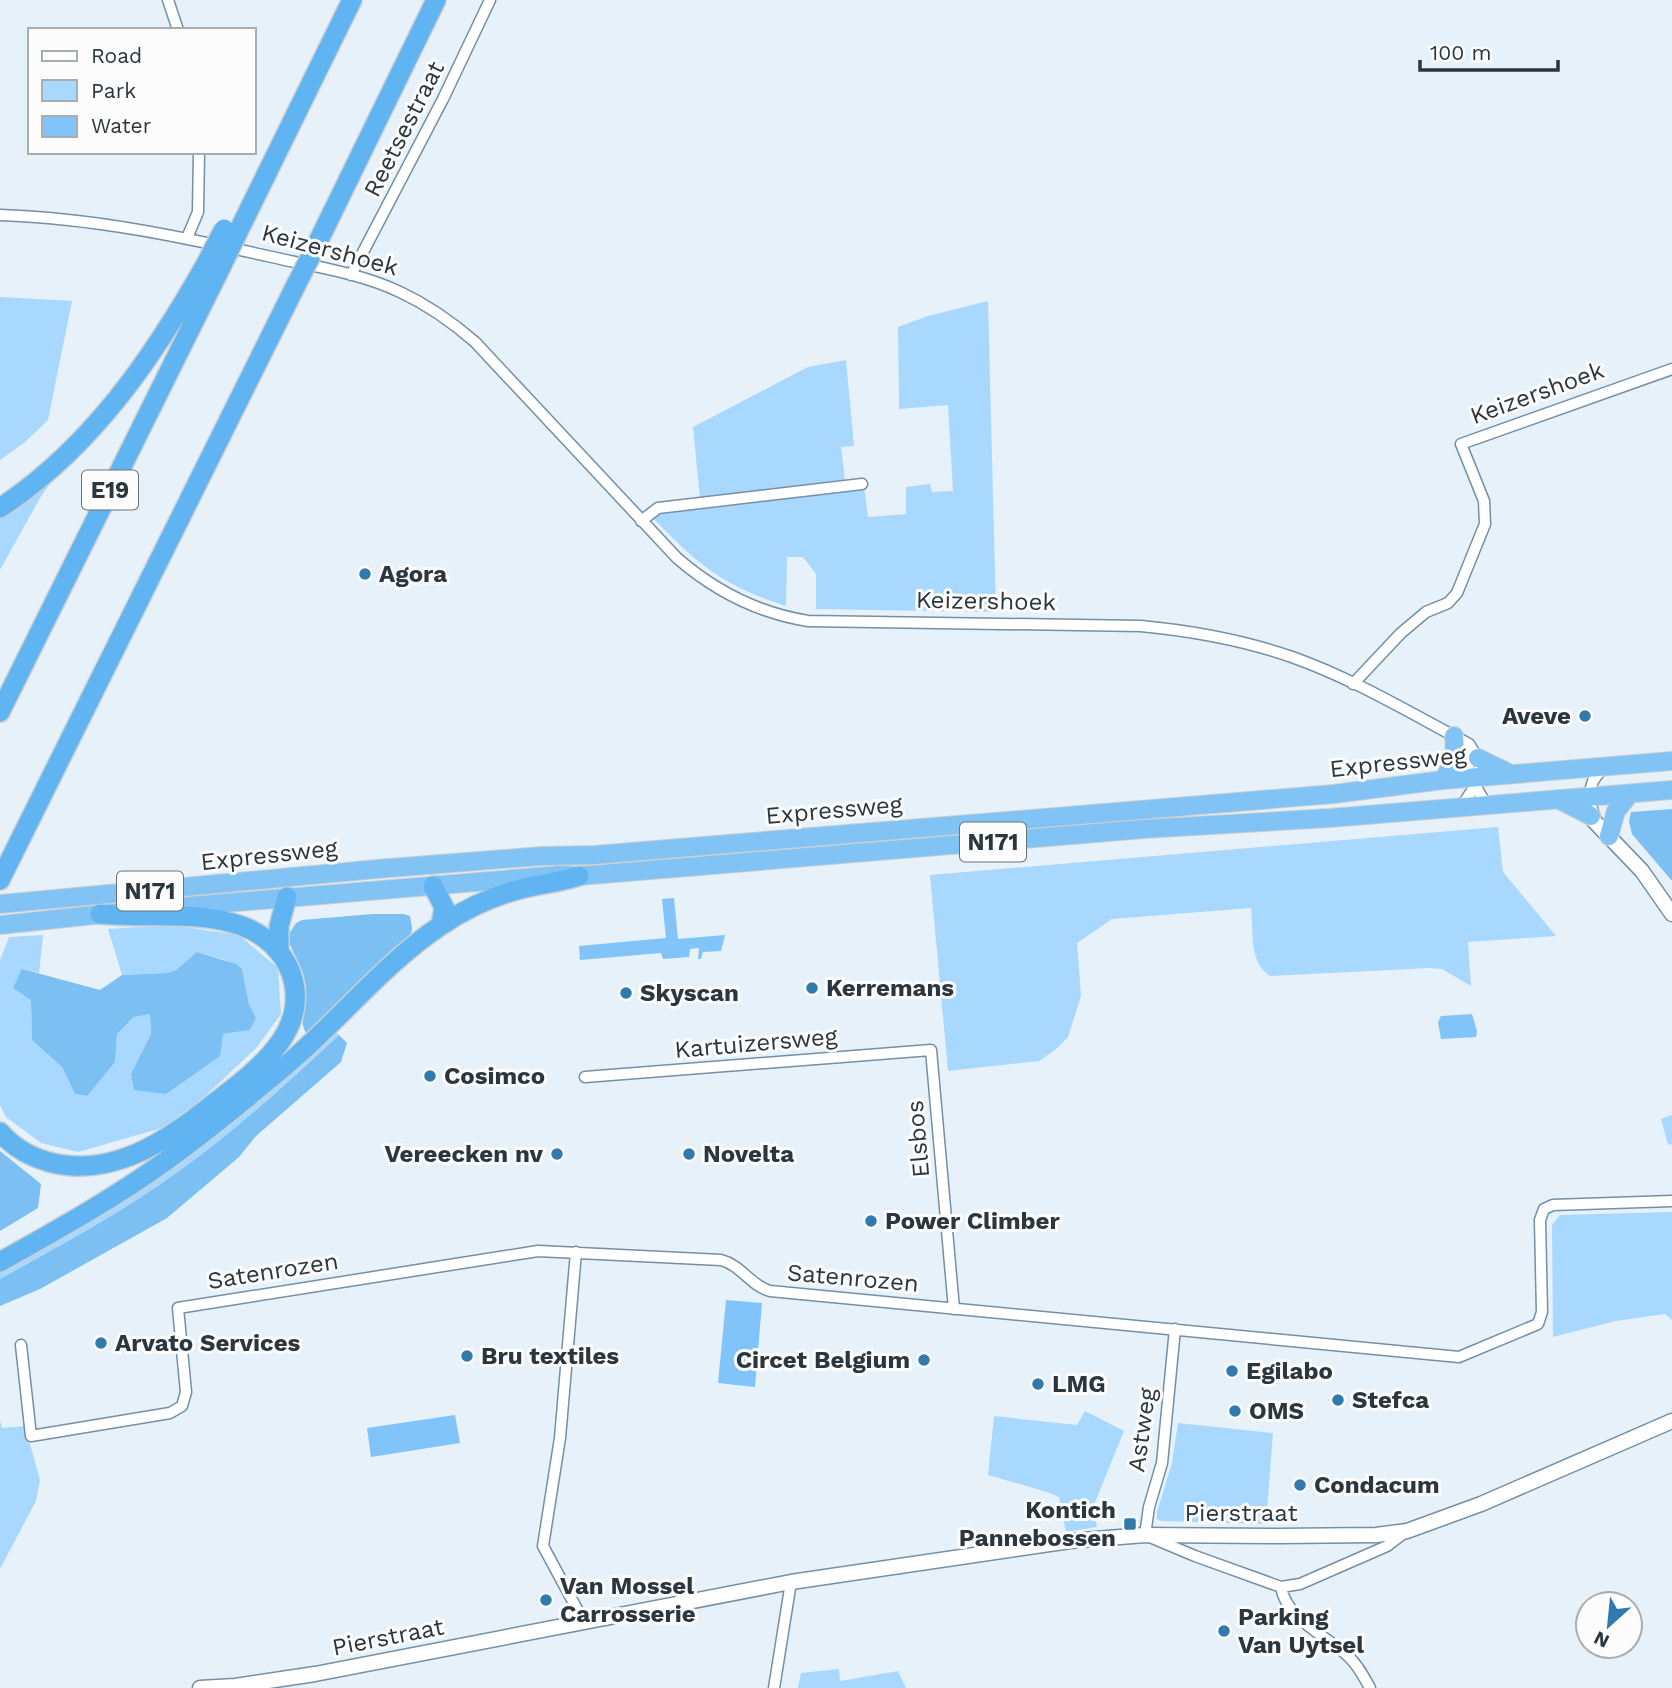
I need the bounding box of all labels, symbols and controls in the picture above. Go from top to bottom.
legend [28,28,256,154]
scale bar [1420,28,1558,72]
text: 100 m [1430,40,1492,65]
text: Road [91,43,142,68]
street label: Reetsestraat [358,57,450,201]
text: Park [91,78,136,103]
text: Water [91,113,152,138]
street label: Keizershoek [259,218,402,282]
street label: Keizershoek [1466,356,1608,430]
road number: E19 [82,470,138,510]
place label: Agora [379,560,447,588]
marker: Agora [357,566,373,582]
street label: Keizershoek [916,586,1057,616]
place label: Aveve [1502,702,1571,730]
marker: Aveve [1577,708,1593,724]
street label: Expressweg [1328,741,1468,783]
street label: Expressweg [764,790,904,830]
road number: N171 [960,822,1026,862]
street label: Expressweg [199,834,339,876]
road number: N171 [117,872,183,911]
place label: Kerremans [826,974,954,1002]
place label: Skyscan [640,979,739,1007]
marker: Kerremans [804,980,820,996]
marker: Skyscan [618,985,634,1001]
street label: Kartuizersweg [673,1022,839,1064]
place label: Cosimco [444,1062,545,1090]
marker: Cosimco [422,1068,438,1084]
street label: Elsbos [901,1099,935,1179]
place label: Vereecken nv [385,1140,544,1168]
place label: Novelta [703,1140,794,1168]
marker: Vereecken nv [549,1146,565,1162]
marker: Novelta [681,1146,697,1162]
place label: Power Climber [885,1207,1060,1235]
marker: Power Climber [863,1213,879,1229]
street label: Satenrozen [206,1247,340,1295]
street label: Satenrozen [786,1258,920,1298]
place label: Arvato Services [115,1329,301,1357]
marker: Arvato Services [93,1335,109,1351]
place label: Bru textiles [481,1342,619,1370]
place label: Circet Belgium [736,1346,910,1374]
marker: Bru textiles [459,1348,475,1364]
marker: Circet Belgium [916,1352,932,1368]
place label: Egilabo [1246,1357,1333,1385]
marker: Egilabo [1224,1363,1240,1379]
place label: LMG [1052,1370,1106,1398]
marker: LMG [1030,1376,1046,1392]
street label: Astweg [1122,1386,1162,1474]
place label: Stefca [1352,1386,1429,1414]
marker: Stefca [1330,1392,1346,1408]
place label: OMS [1249,1397,1304,1425]
marker: OMS [1227,1403,1243,1419]
place label: Condacum [1314,1471,1440,1499]
marker: Condacum [1292,1477,1308,1493]
place label: Kontich Pannebossen [959,1496,1116,1552]
street label: Pierstraat [1184,1499,1298,1527]
marker: Kontich Pannebossen [1122,1516,1138,1532]
place label: Van Mossel Carrosserie [560,1572,696,1628]
north arrow [1574,1590,1644,1660]
marker: Van Mossel Carrosserie [538,1592,554,1608]
place label: Parking Van Uytsel [1238,1603,1364,1659]
street label: Pierstraat [330,1612,446,1662]
marker: Parking Van Uytsel [1216,1623,1232,1639]
text: N [1590,1626,1613,1653]

